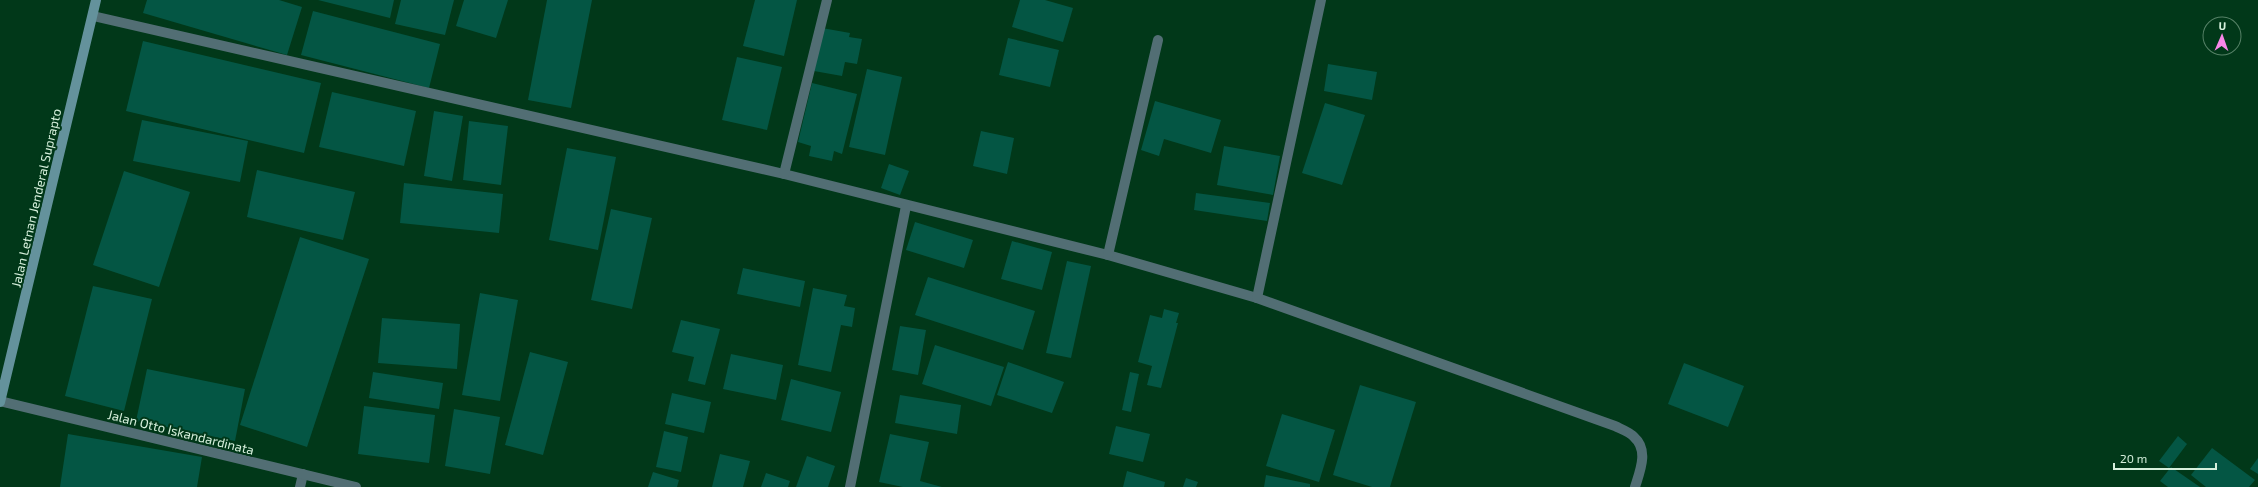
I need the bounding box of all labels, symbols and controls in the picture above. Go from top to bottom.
north arrow [2202,16,2242,56]
text: U [2218,19,2226,32]
street label: Jalan Letnan Jenderal Suprapto [8,107,64,289]
street label: Jalan Otto Iskandardinata [106,406,256,458]
scale bar [2114,445,2216,471]
text: 20 m [2120,451,2147,465]

